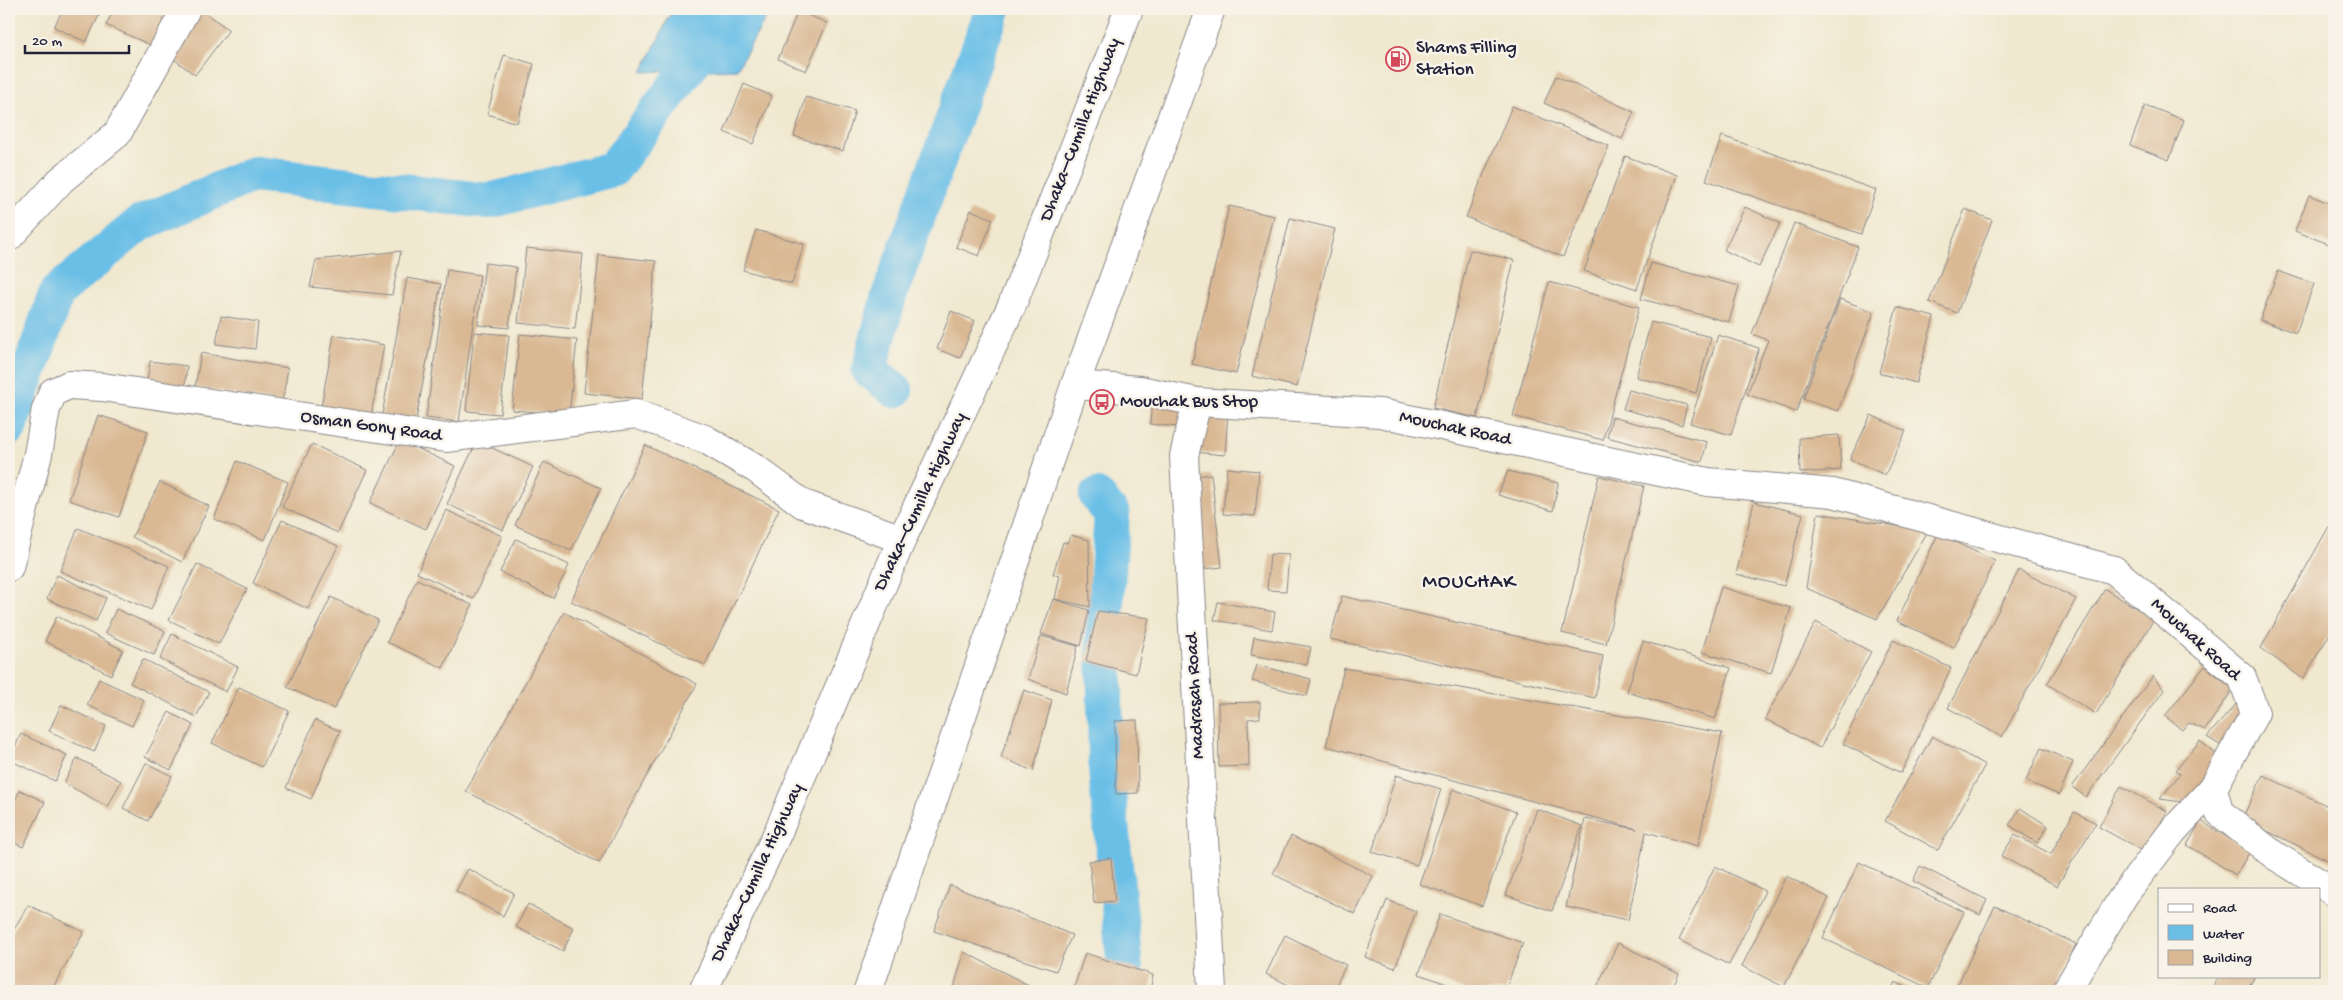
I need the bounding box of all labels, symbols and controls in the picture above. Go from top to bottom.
scale bar [25,22,129,54]
text: 20 m [32,33,62,51]
street label: Dhaka–Cumilla Highway [1035,34,1127,227]
place label: Shams Filling Station [1416,37,1517,82]
fuel station icon: Shams Filling Station [1385,46,1411,72]
bus stop icon: Mouchak Bus Stop [1089,389,1115,415]
place label: Mouchak Bus Stop [1120,391,1259,414]
street label: Osman Gony Road [299,406,445,449]
street label: Mouchak Road [1397,406,1515,452]
street label: Dhaka–Cumilla Highway [869,408,973,597]
district label: MOUCHAK [1422,571,1517,596]
street label: Mouchak Road [2145,593,2246,688]
street label: Madrasah Road [1181,631,1211,759]
street label: Dhaka–Cumilla Highway [706,779,810,968]
legend [2158,888,2320,978]
text: Road [2203,900,2237,918]
text: Water [2203,926,2245,944]
text: Building [2202,950,2252,968]

